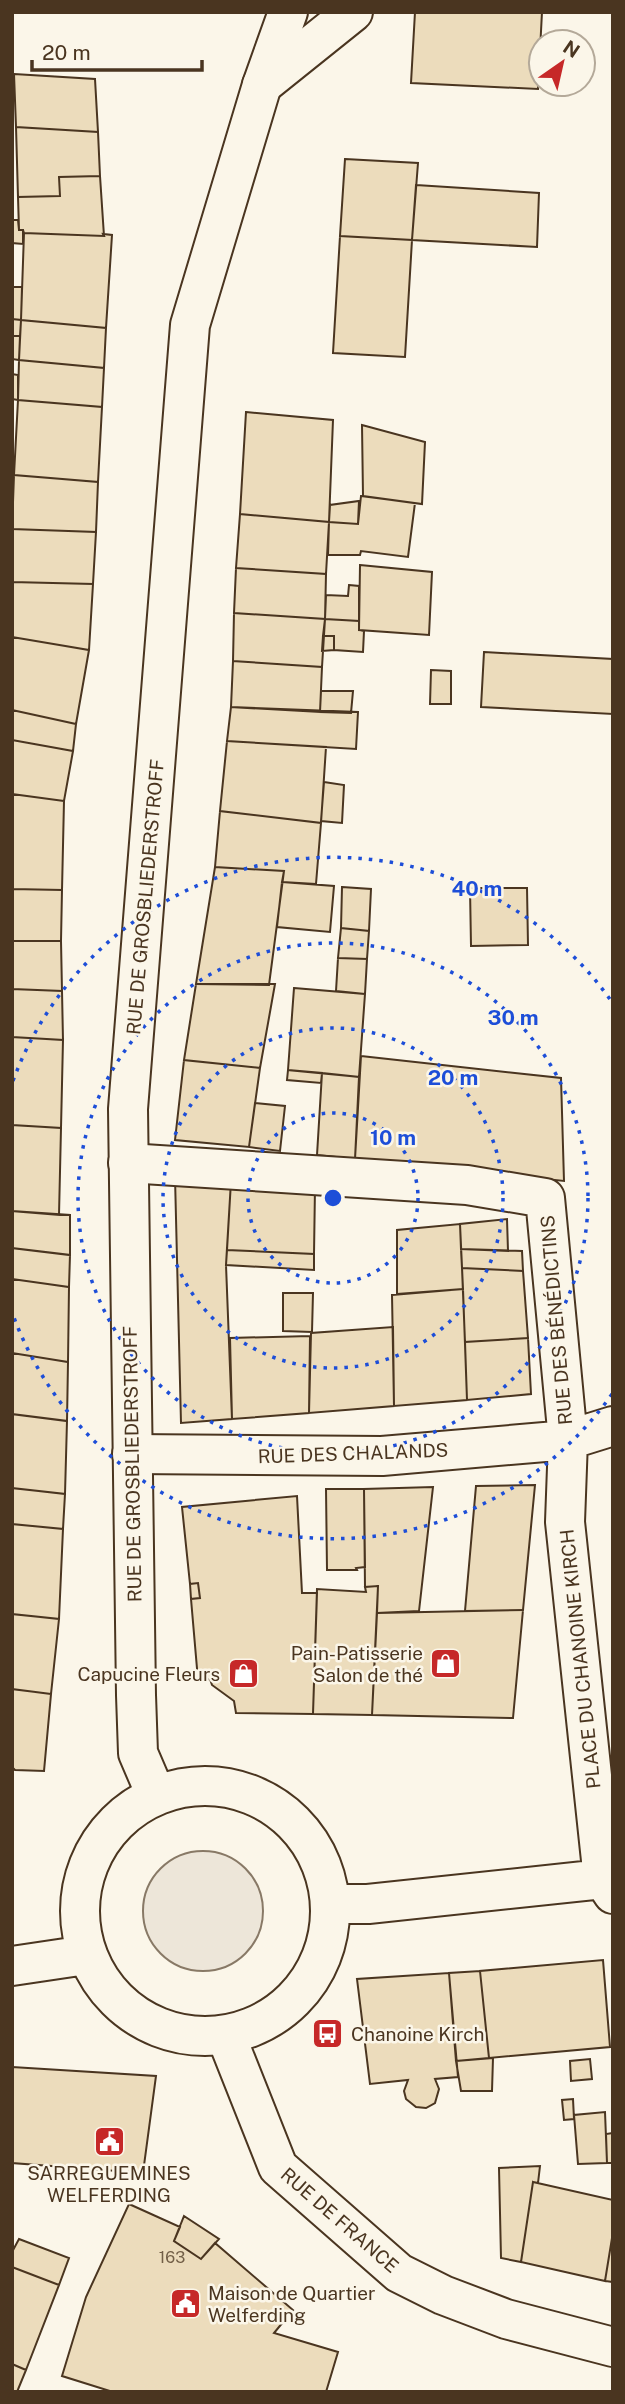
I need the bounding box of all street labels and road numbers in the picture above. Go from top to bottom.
street label: RUE DE GROSBLIEDERSTROFF [122,758,168,1036]
street label: RUE DES BÉNÉDICTINS [536,1214,576,1426]
street label: RUE DE GROSBLIEDERSTROFF [119,1326,145,1602]
street label: RUE DES CHALANDS [257,1439,449,1467]
street label: PLACE DU CHANOINE KIRCH [555,1528,605,1790]
street label: RUE DE FRANCE [277,2163,403,2277]

